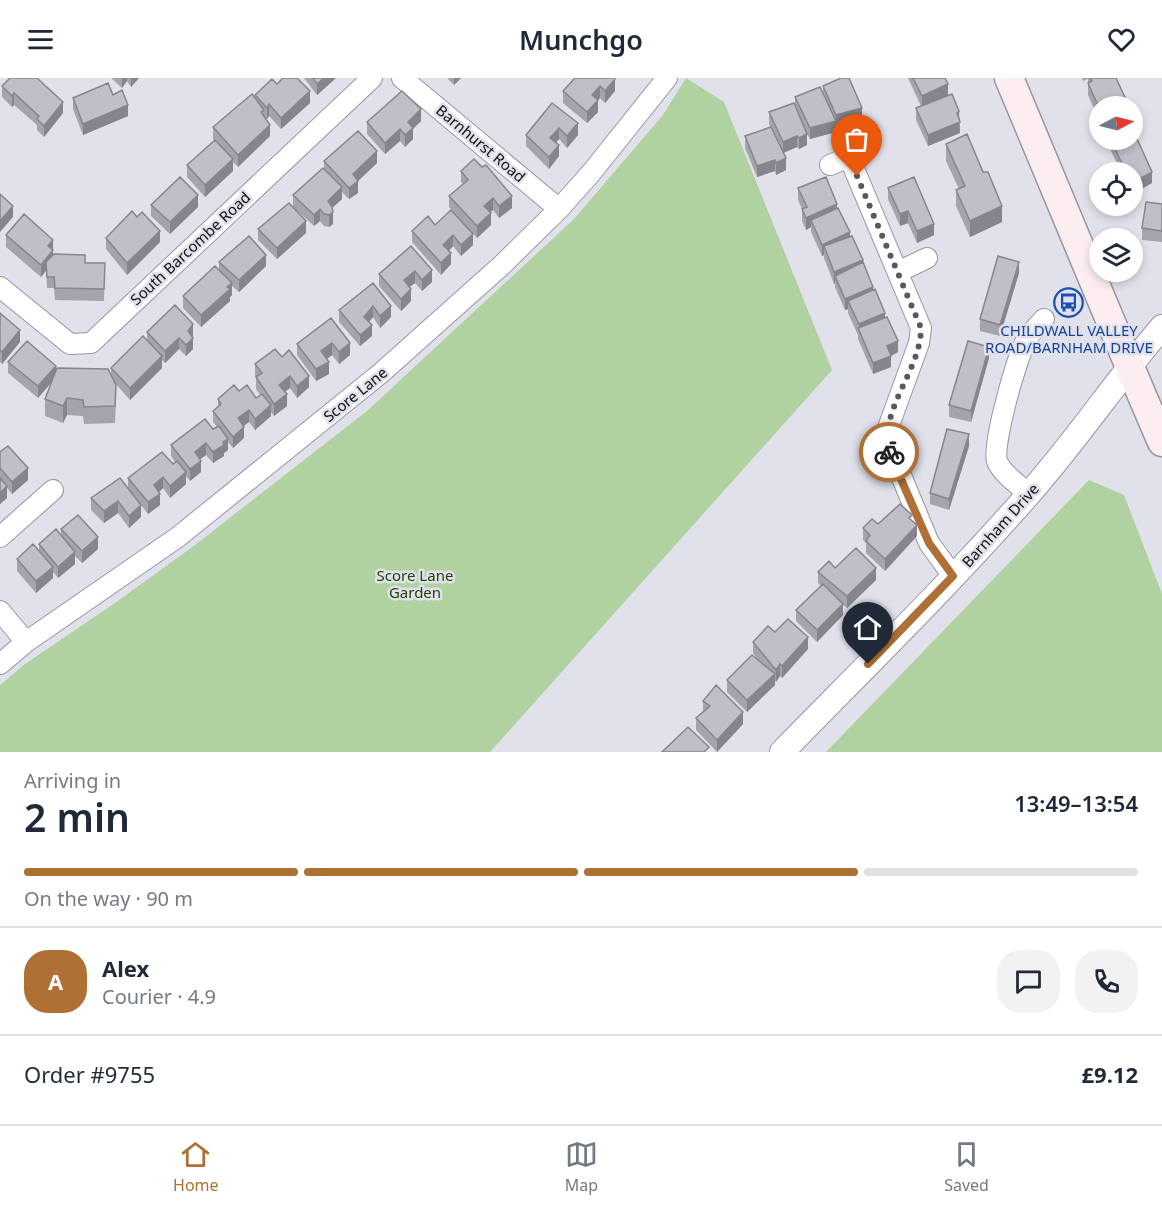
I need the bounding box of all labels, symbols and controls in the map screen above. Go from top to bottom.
text: Munchgo [519,21,643,58]
icon: menu [24,23,57,56]
icon: heart [1105,23,1138,56]
north arrow [1089,96,1143,150]
map controls [1089,96,1143,282]
street label: Barnhurst Road [432,100,530,186]
pin [831,114,882,176]
icon: bag [840,123,873,156]
button: locate [1089,162,1143,216]
street label: South Barcombe Road [126,187,254,309]
button: layers [1089,228,1143,282]
bus stop icon: CHILDWALL VALLEY ROAD/BARNHAM DRIVE [1053,287,1085,319]
place label: CHILDWALL VALLEY ROAD/BARNHAM DRIVE [985,320,1153,357]
street label: Score Lane [319,362,391,426]
courier [859,422,919,482]
icon: bike [873,436,906,469]
street label: Barnham Drive [957,479,1043,571]
park label: Score Lane Garden [377,565,453,602]
pin [842,602,893,664]
icon: home [851,611,884,644]
text: Arriving in [24,767,121,794]
text: 13:49–13:54 [1014,788,1138,818]
text: 2 min [24,790,130,843]
text: On the way · 90 m [24,885,193,912]
button: chat [997,950,1060,1013]
button: phone [1075,950,1138,1013]
text: Alex [102,953,149,983]
text: A [48,966,63,996]
text: Courier · 4.9 [102,983,216,1010]
text: Order #9755 [24,1059,155,1089]
text: £9.12 [1081,1059,1138,1089]
tab: Home [173,1138,219,1196]
tab: Map [565,1138,598,1196]
tab: Saved [944,1138,989,1196]

